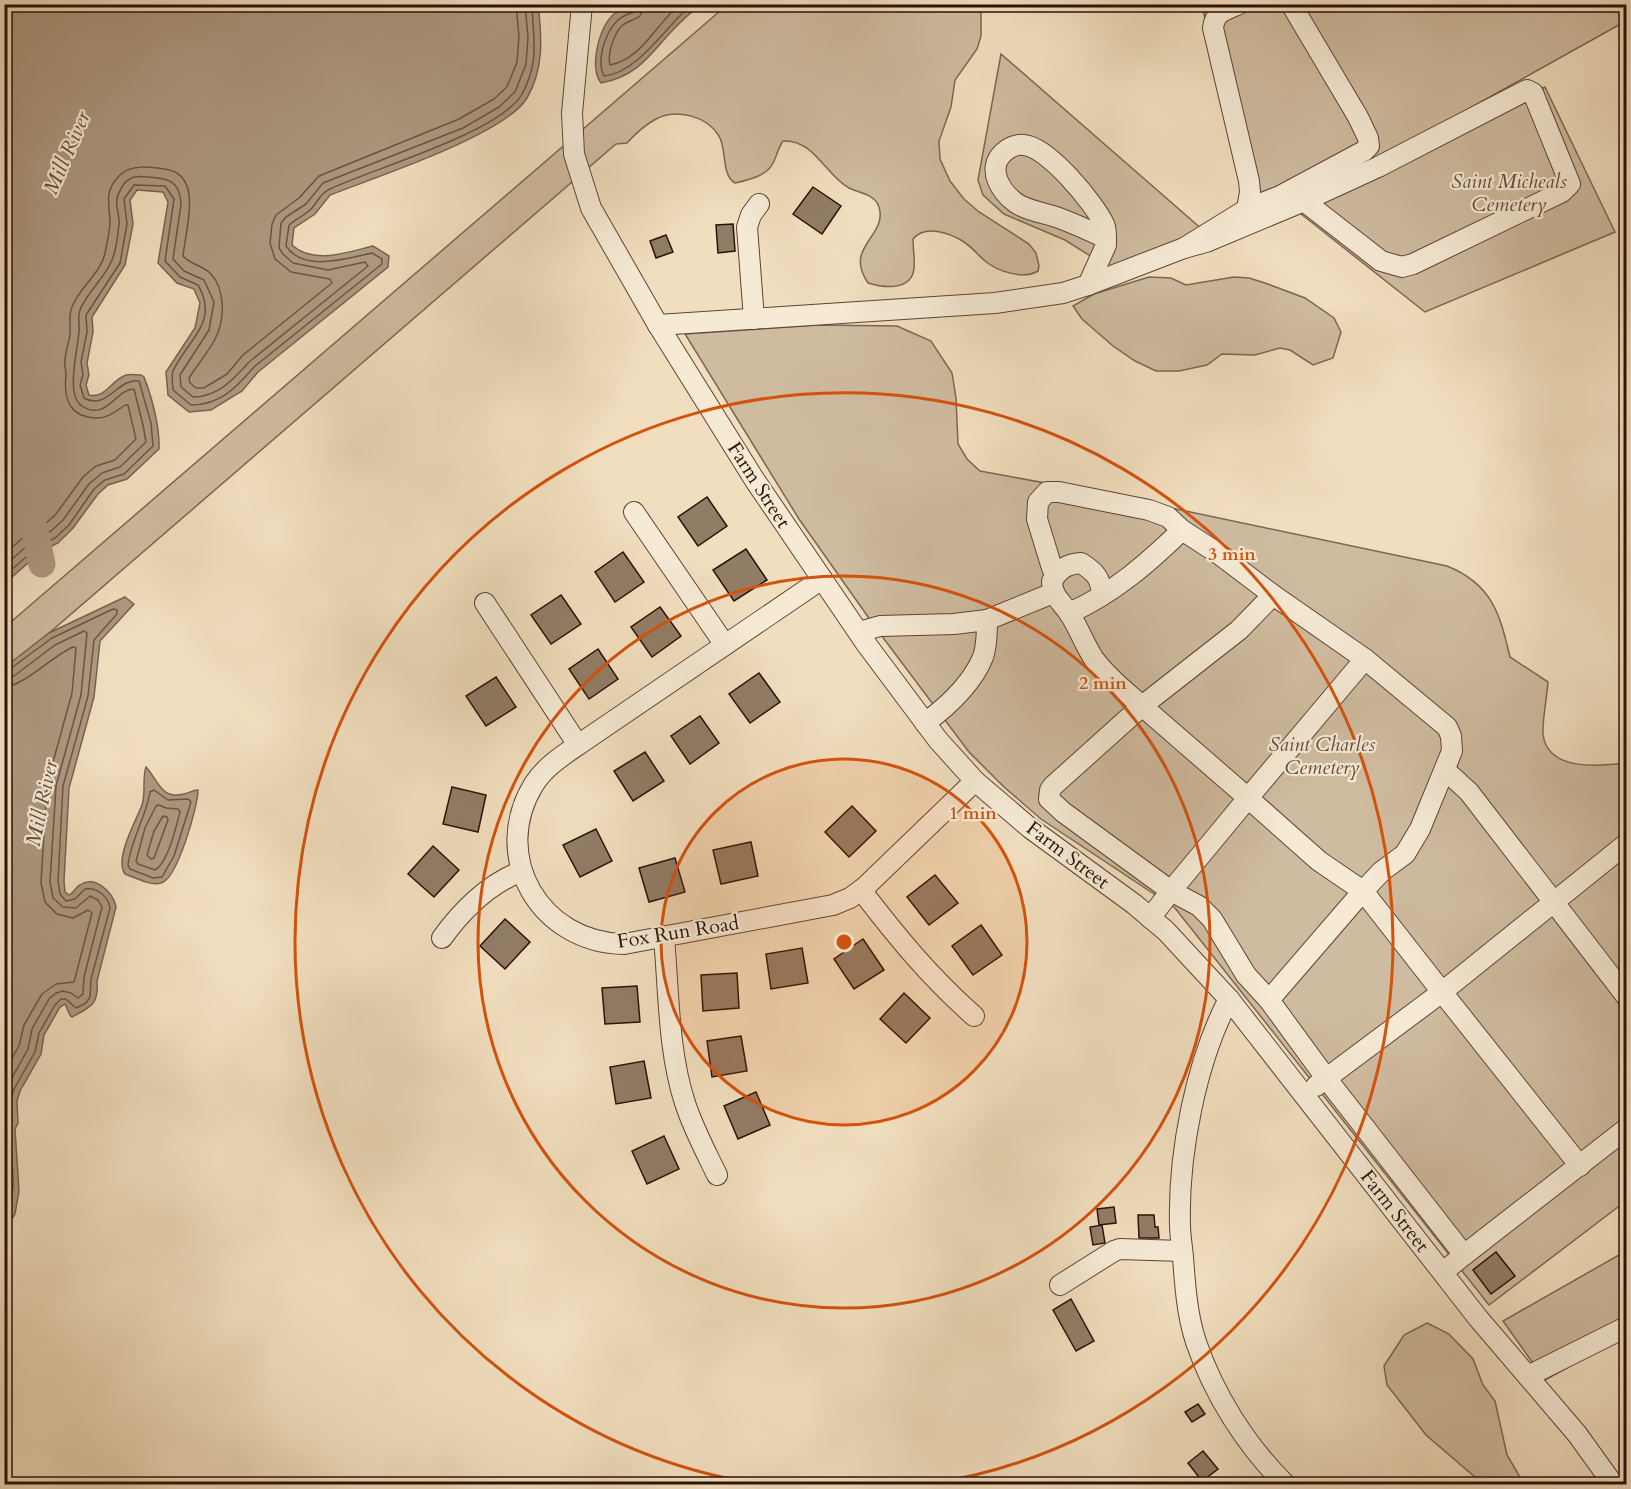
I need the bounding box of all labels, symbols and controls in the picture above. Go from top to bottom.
water label: Mill River [37,106,98,199]
park label: Saint Micheals Cemetery [1451,168,1567,218]
street label: Farm Street [721,437,797,534]
text: 3 min [1208,542,1256,567]
text: 2 min [1079,671,1127,696]
park label: Saint Charles Cemetery [1269,731,1375,781]
water label: Mill River [19,756,66,849]
text: 1 min [949,801,997,826]
street label: Farm Street [1021,815,1116,896]
street label: Fox Run Road [615,909,741,955]
centre of rings [834,932,854,952]
street label: Farm Street [1354,1164,1436,1258]

